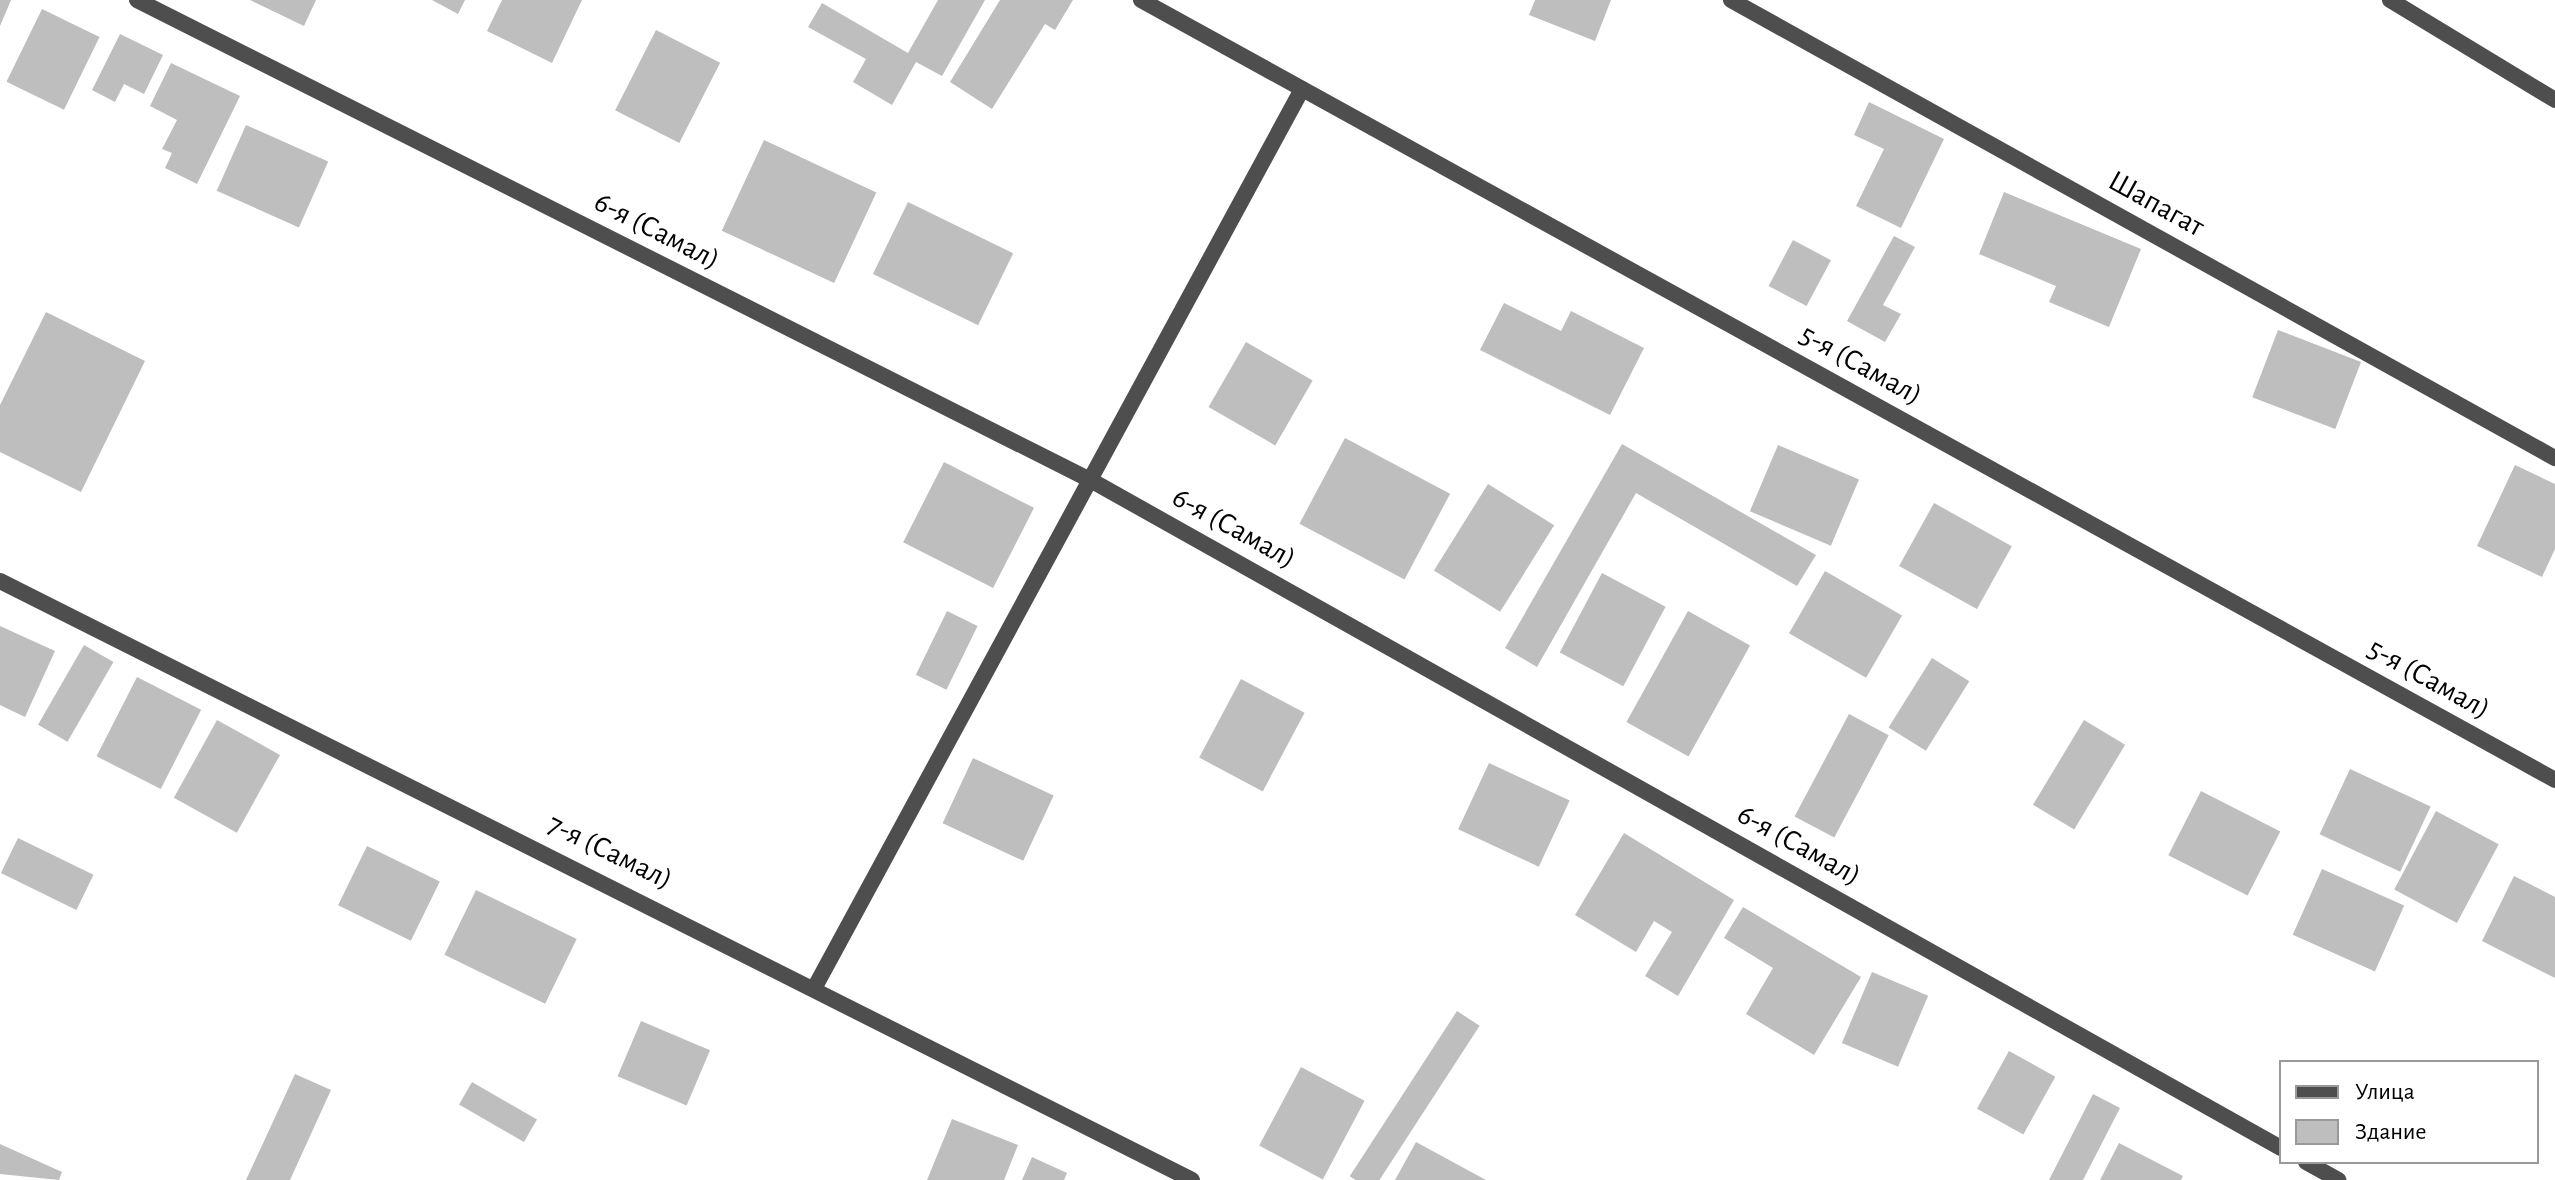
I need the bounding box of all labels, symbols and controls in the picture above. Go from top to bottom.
street label: Шапагат [2102,163,2210,245]
street label: 6-я (Самал) [588,184,726,278]
street label: 5-я (Самал) [1793,317,1929,413]
street label: 6-я (Самал) [1166,479,1302,577]
street label: 5-я (Самал) [2361,631,2497,727]
street label: 6-я (Самал) [1731,796,1867,894]
street label: 7-я (Самал) [542,806,678,898]
legend [2279,1060,2539,1164]
text: Улица [2355,1080,2415,1104]
text: Здание [2355,1120,2426,1144]

